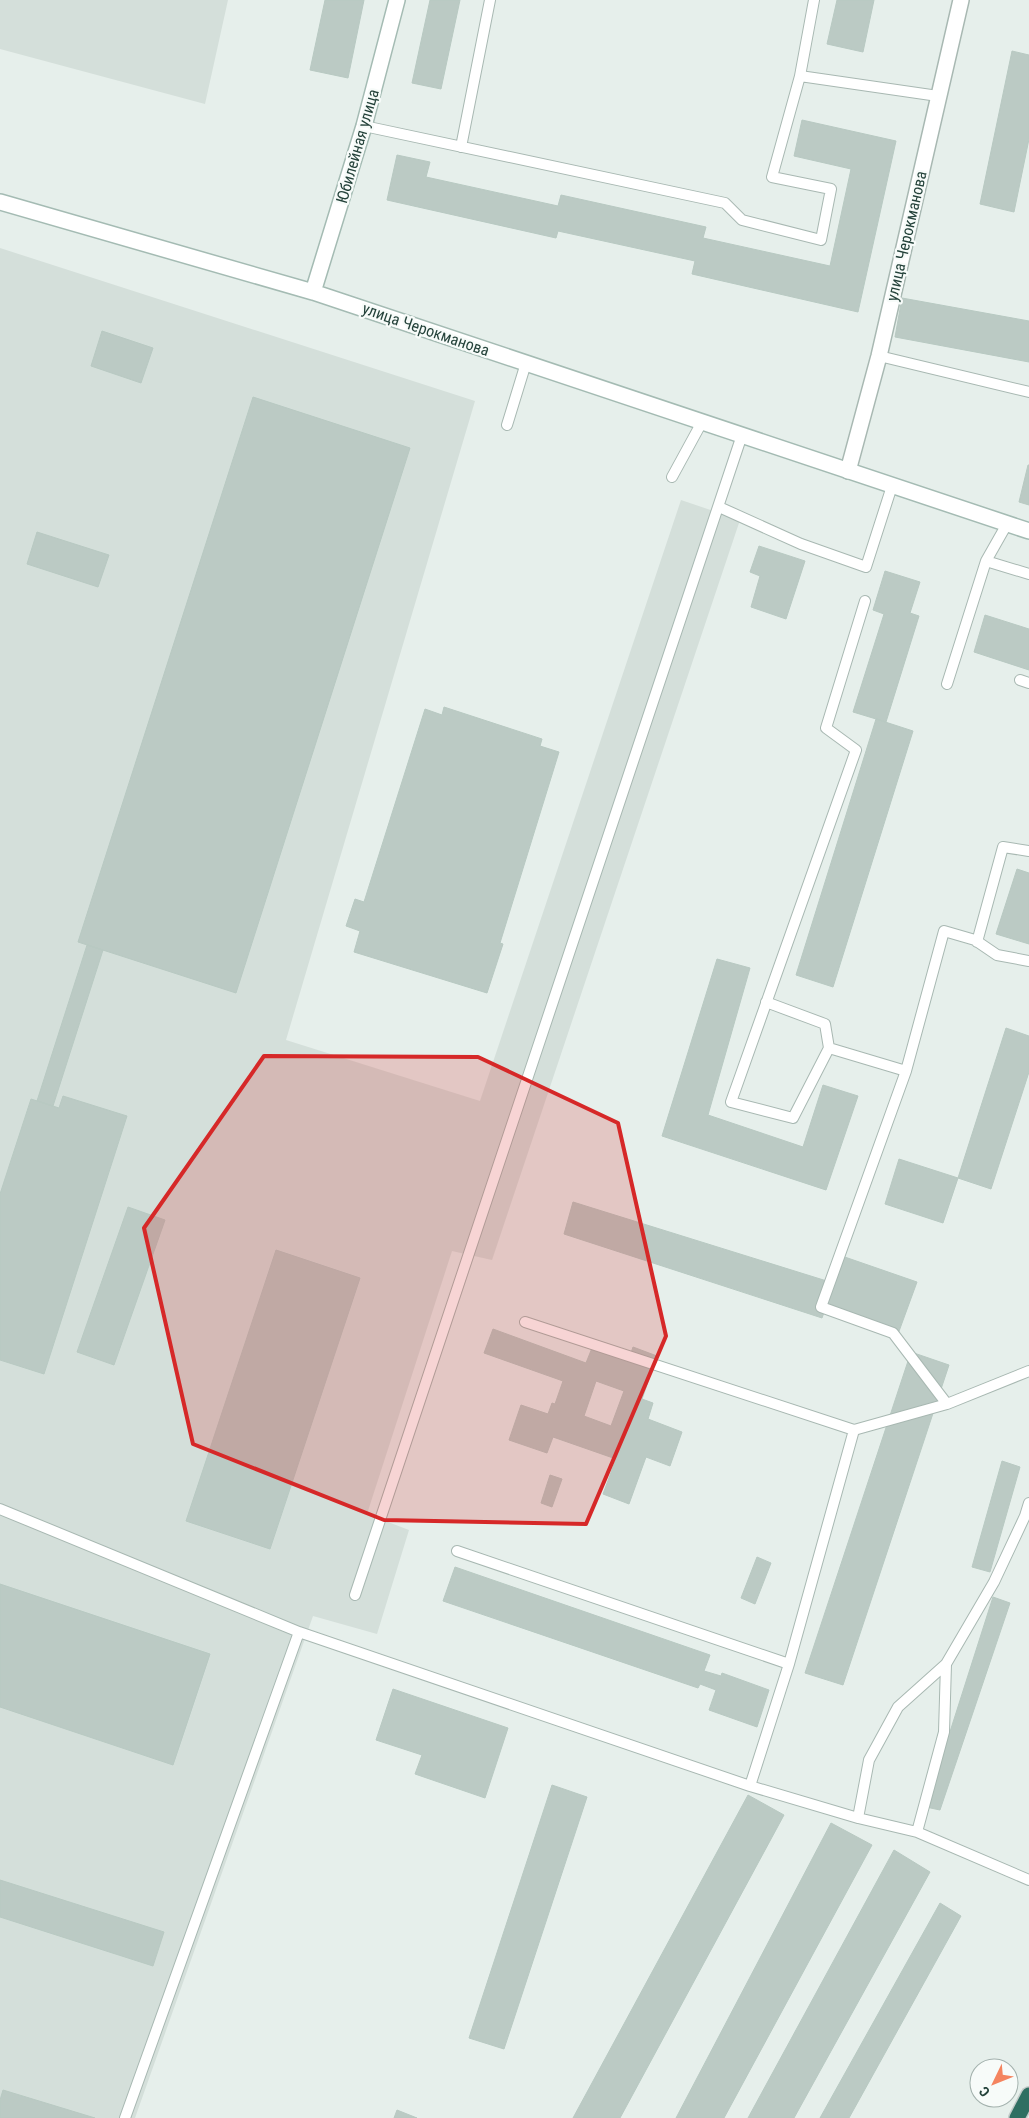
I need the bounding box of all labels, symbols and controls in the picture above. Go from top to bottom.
street label: Юбилейная улица [332,87,383,205]
street label: улица Черокманова [882,169,931,303]
street label: улица Черокманова [360,299,492,360]
north arrow [969,2058,1019,2108]
text: С [976,2083,993,2100]

